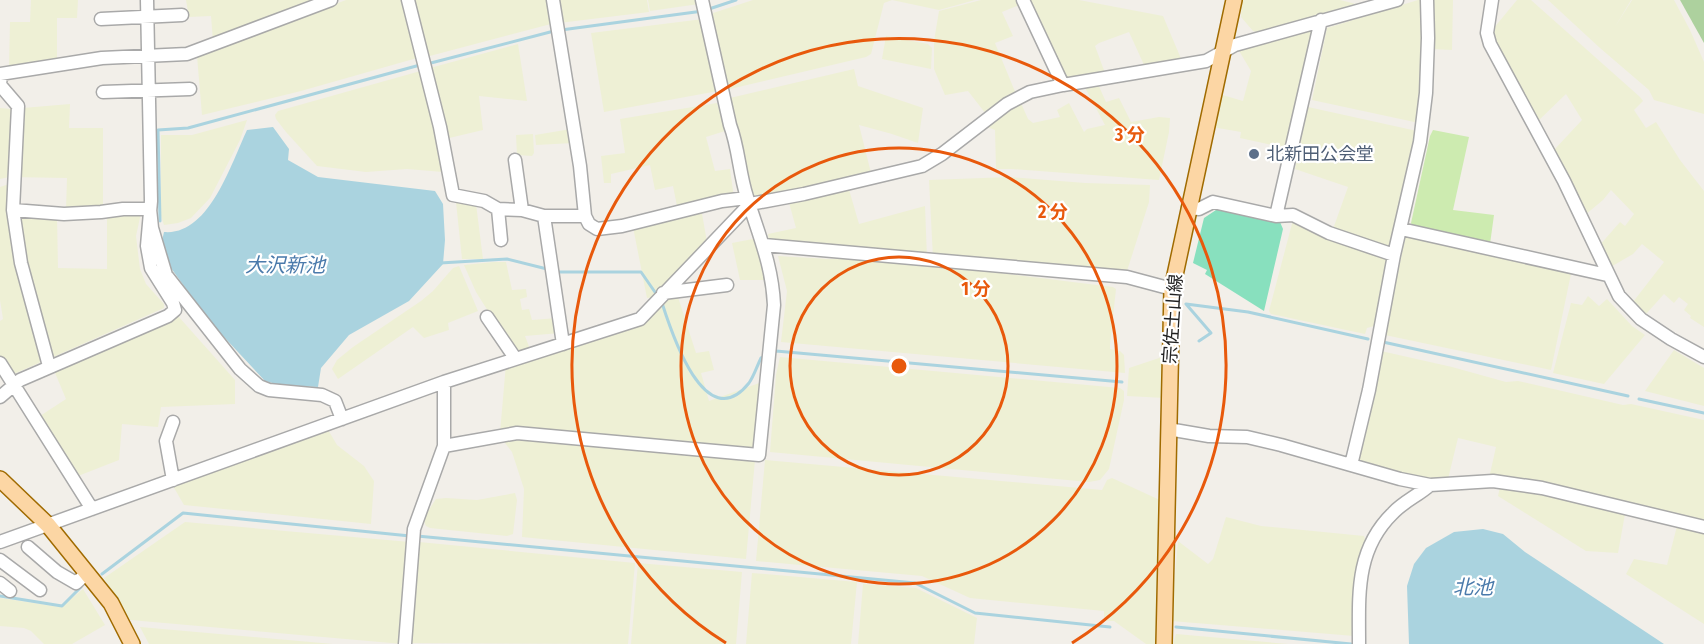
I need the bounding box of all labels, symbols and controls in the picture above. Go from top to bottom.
text: 3 分 [1114,124,1145,146]
place label: 北新田公会堂 [1266,143,1374,165]
marker: 北新田公会堂 [1247,147,1261,161]
text: 2 分 [1037,201,1068,223]
water label: 大沢新池 [245,253,327,277]
street label: 宗佐土山線 [1159,273,1187,365]
text: 1 分 [961,278,991,300]
centre of rings [889,356,909,376]
water label: 北池 [1453,575,1495,599]

